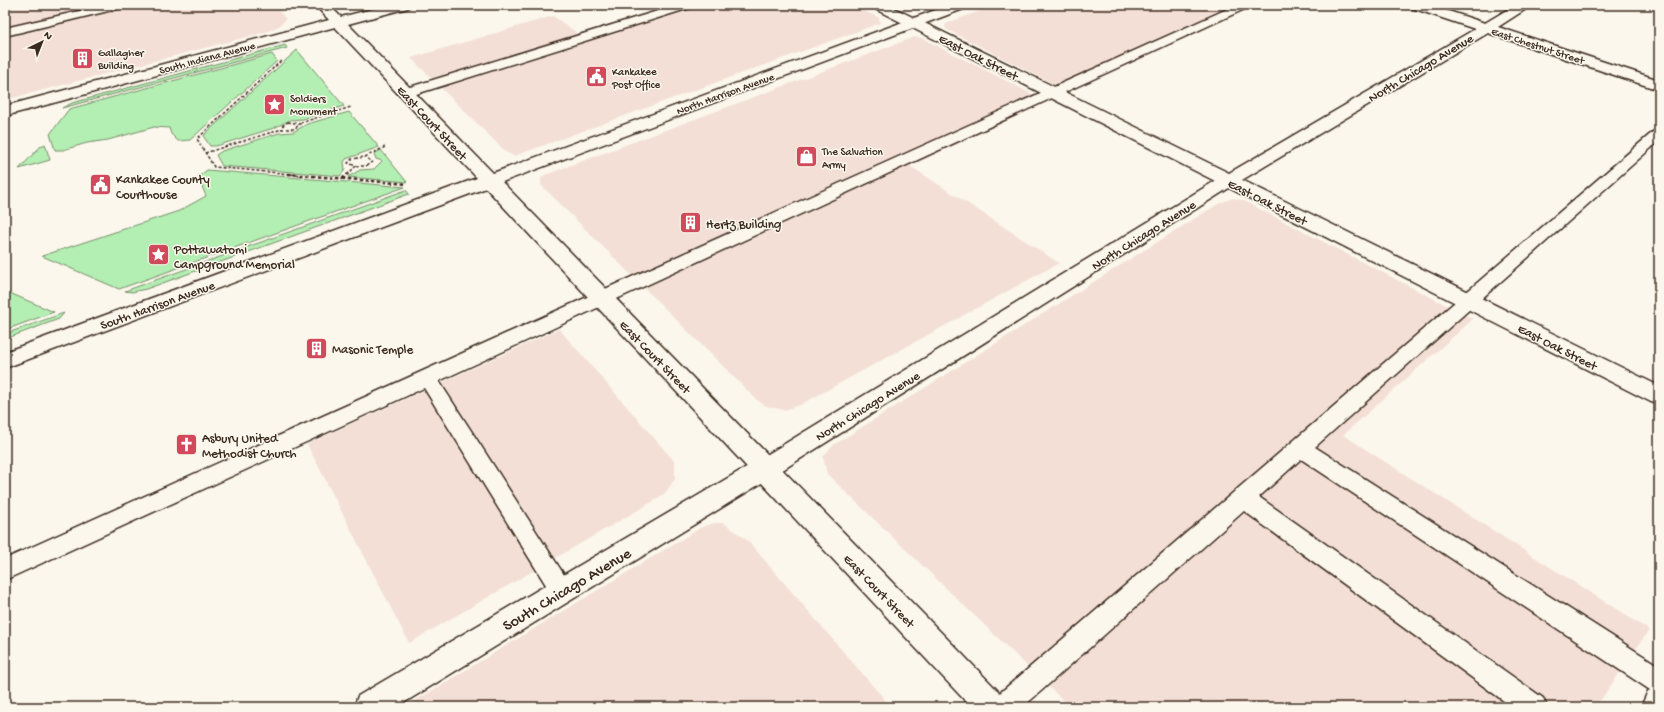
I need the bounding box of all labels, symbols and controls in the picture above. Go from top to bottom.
north arrow [22,22,62,62]
street label: East Chestnut Street [1489,26,1587,68]
text: N [41,29,54,43]
street label: East Oak Street [936,32,1022,85]
street label: North Chicago Avenue [1366,32,1477,106]
street label: South Indiana Avenue [158,40,257,78]
building icon: Gallagher Building [70,45,96,71]
place label: Gallagher Building [97,48,145,73]
public building icon: Kankakee Post Office [584,64,610,90]
place label: Kankakee Post Office [611,67,660,92]
street label: North Harrison Avenue [675,72,776,118]
street label: East Court Street [393,83,471,165]
place icon: Soldiers Monument [261,91,287,117]
place label: Soldiers Monument [290,94,338,119]
shop icon: The Salvation Army [793,144,819,170]
place label: The Salvation Army [821,147,884,172]
public building icon: Kankakee County Courthouse [87,172,113,198]
place label: Kankakee County Courthouse [116,173,210,203]
street label: East Oak Street [1225,177,1311,230]
street label: North Chicago Avenue [1089,198,1199,274]
building icon: Hertz Building [678,210,704,236]
place label: Hertz Building [706,218,781,233]
place icon: Pottawatomi Campground Memorial [146,242,172,268]
place label: Pottawatomi Campground Memorial [173,243,295,273]
street label: South Harrison Avenue [99,279,217,334]
street label: East Court Street [615,318,694,399]
street label: East Oak Street [1515,322,1601,375]
building icon: Masonic Temple [304,335,330,361]
place label: Masonic Temple [332,343,413,358]
street label: North Chicago Avenue [813,369,923,445]
church icon: Asbury United Methodist Church [174,431,200,457]
place label: Asbury United Methodist Church [202,432,297,462]
street label: South Chicago Avenue [500,545,636,637]
street label: East Court Street [839,552,918,633]

